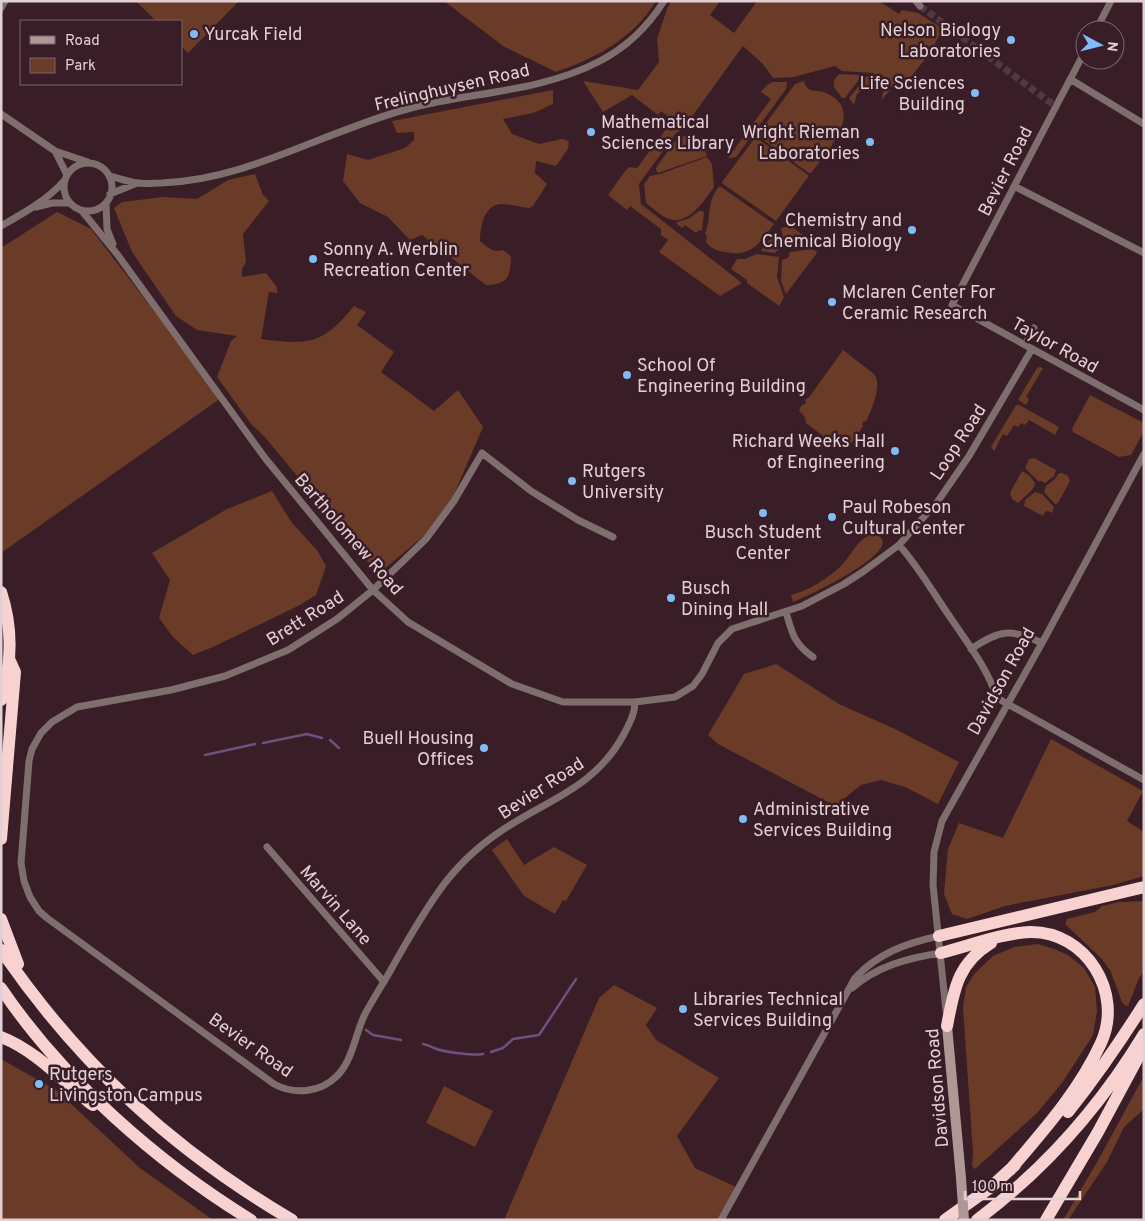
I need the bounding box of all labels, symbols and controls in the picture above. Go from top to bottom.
legend [20,20,182,85]
place label: Nelson Biology Laboratories [880,20,1001,64]
north arrow [1075,20,1125,70]
place label: Yurcak Field [204,24,302,47]
marker: Yurcak Field [188,28,200,40]
text: Road [65,32,100,51]
marker: Nelson Biology Laboratories [1005,34,1017,46]
text: N [1102,40,1120,52]
text: Park [65,57,96,76]
street label: Frelinghuysen Road [372,59,532,118]
place label: Life Sciences Building [860,73,965,117]
marker: Life Sciences Building [969,87,981,99]
place label: Mathematical Sciences Library [601,112,734,156]
place label: Wright Rieman Laboratories [742,122,860,166]
street label: Bevier Road [974,123,1039,220]
marker: Mathematical Sciences Library [585,126,597,138]
marker: Wright Rieman Laboratories [864,136,876,148]
place label: Chemistry and Chemical Biology [762,210,902,254]
marker: Chemistry and Chemical Biology [906,224,918,236]
place label: Sonny A. Werblin Recreation Center [323,239,469,283]
marker: Sonny A. Werblin Recreation Center [307,253,319,265]
place label: Mclaren Center For Ceramic Research [842,282,996,326]
marker: Mclaren Center For Ceramic Research [826,296,838,308]
street label: Taylor Road [1007,313,1102,380]
place label: School Of Engineering Building [637,355,806,399]
marker: School Of Engineering Building [621,369,633,381]
street label: Loop Road [926,400,992,485]
place label: Richard Weeks Hall of Engineering [732,431,885,475]
marker: Richard Weeks Hall of Engineering [889,445,901,457]
place label: Rutgers University [582,461,664,505]
street label: Bartholomew Road [289,469,407,601]
marker: Rutgers University [566,475,578,487]
place label: Paul Robeson Cultural Center [842,497,965,541]
marker: Busch Student Center [757,507,769,519]
marker: Paul Robeson Cultural Center [826,511,838,523]
place label: Busch Student Center [704,522,822,566]
place label: Busch Dining Hall [681,578,768,622]
street label: Brett Road [263,586,349,652]
marker: Busch Dining Hall [665,592,677,604]
street label: Davidson Road [963,624,1041,740]
place label: Buell Housing Offices [362,728,474,772]
marker: Buell Housing Offices [478,742,490,754]
street label: Bevier Road [495,753,589,826]
place label: Administrative Services Building [753,799,892,843]
marker: Administrative Services Building [737,813,749,825]
street label: Marvin Lane [294,861,376,951]
place label: Libraries Technical Services Building [693,989,843,1033]
marker: Libraries Technical Services Building [677,1003,689,1015]
street label: Bevier Road [203,1009,297,1084]
street label: Davidson Road [922,1027,955,1148]
place label: Rutgers Livingston Campus [49,1064,203,1108]
marker: Rutgers Livingston Campus [33,1078,45,1090]
scale bar [965,1168,1080,1200]
text: 100 m [972,1178,1013,1197]

